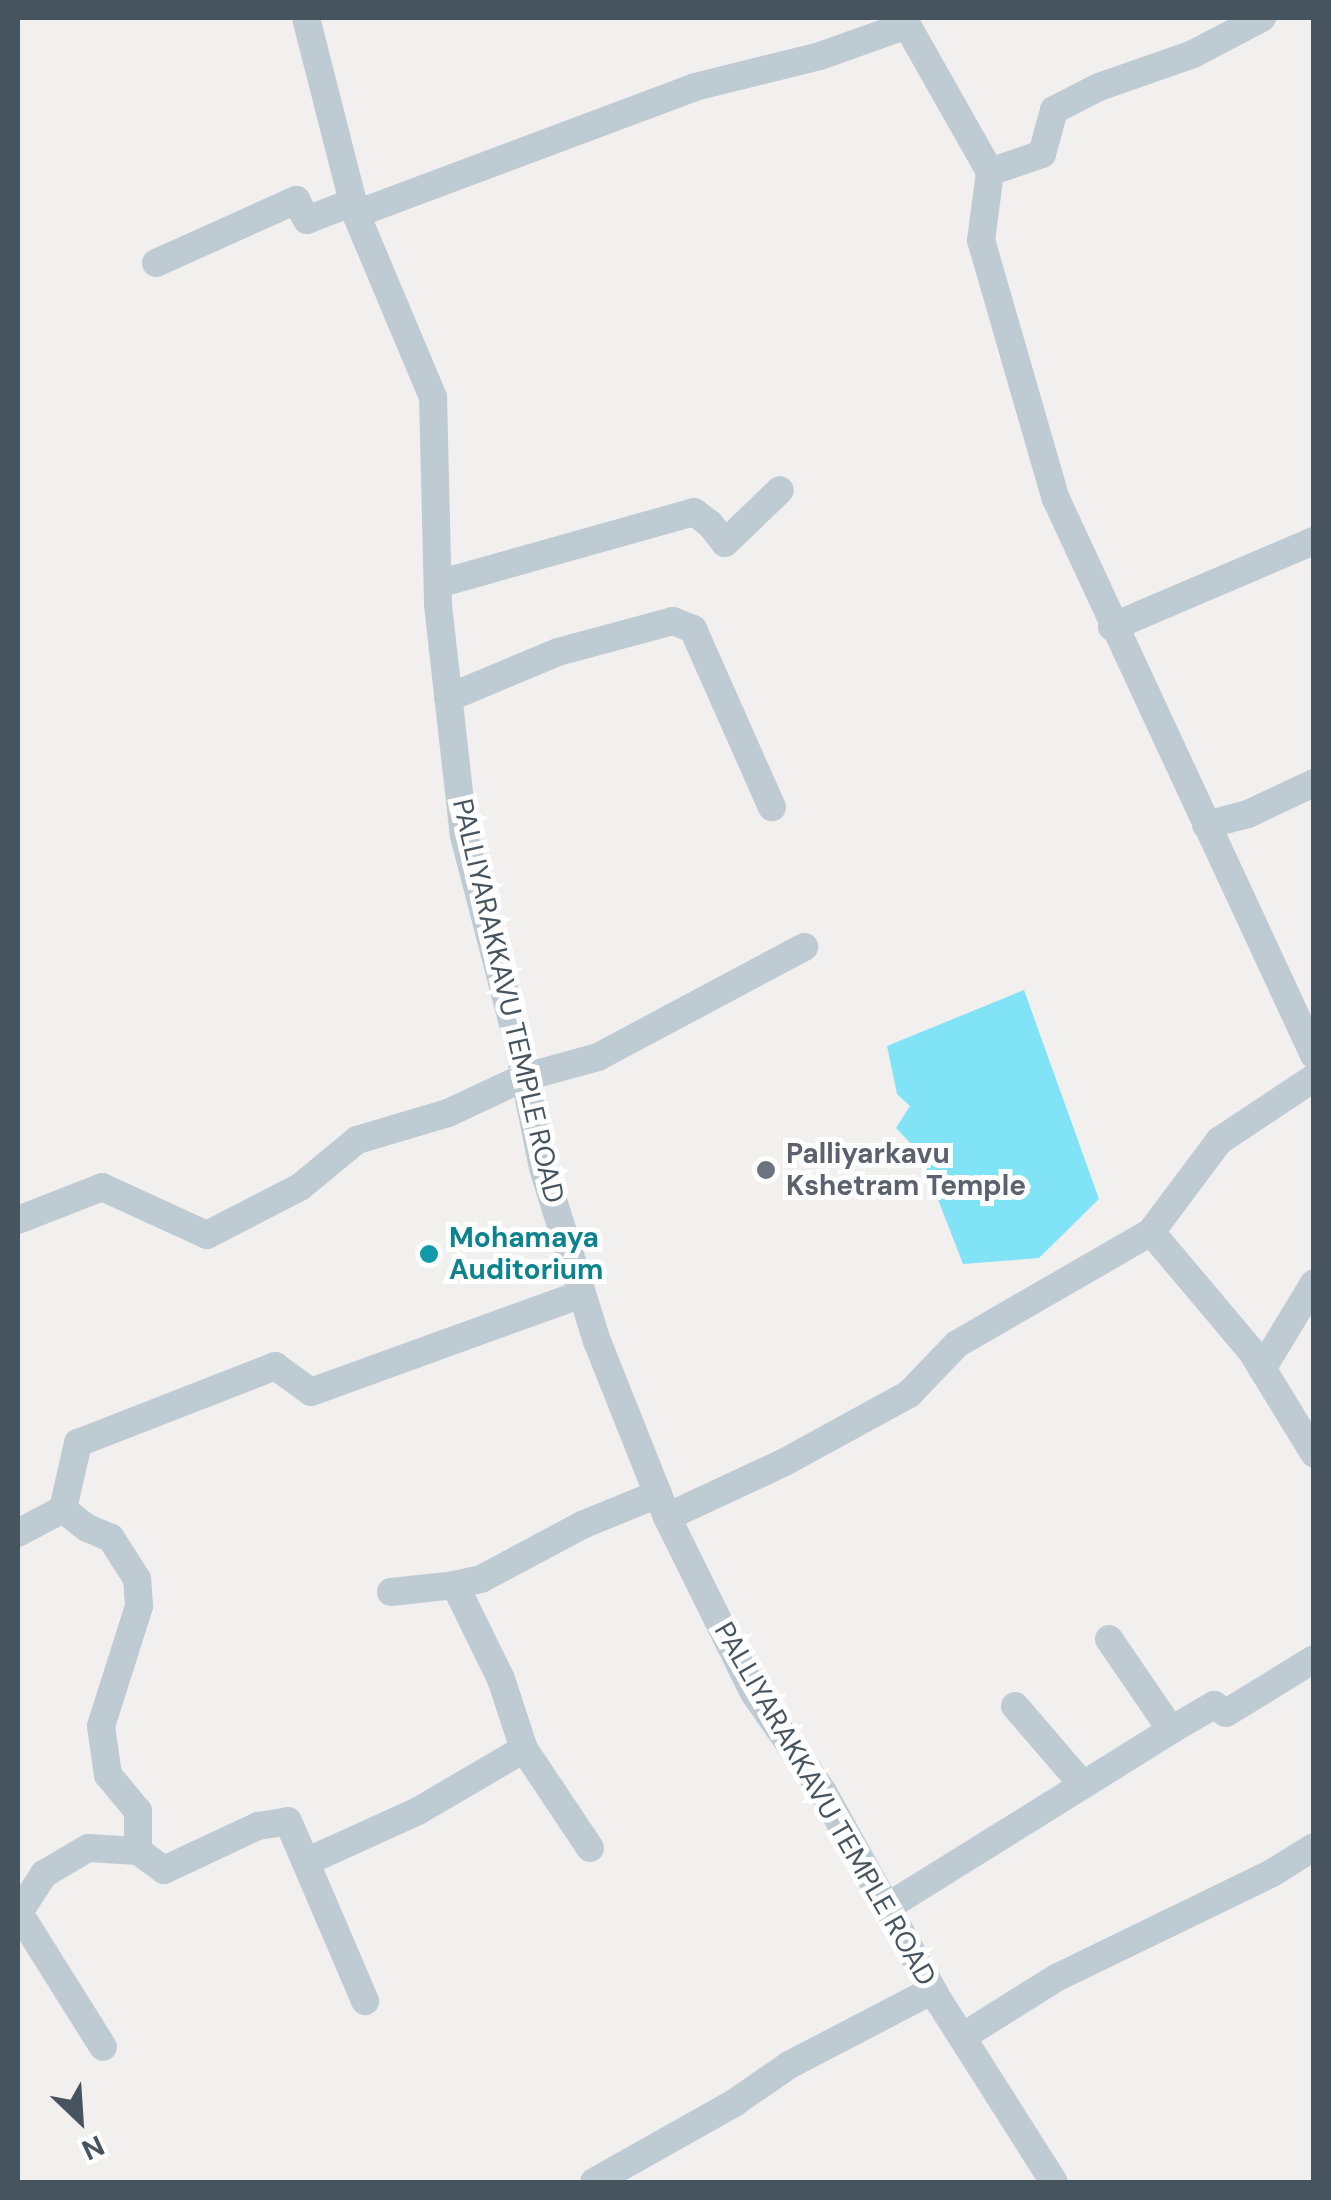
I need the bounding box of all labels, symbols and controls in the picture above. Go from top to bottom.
street label: PALLIYARAKKAVU TEMPLE ROAD [445,796,571,1206]
place label: Palliyarkavu Kshetram Temple [786,1137,1026,1203]
marker: Palliyarkavu Kshetram Temple [755,1159,777,1181]
place label: Mohamaya Auditorium [449,1221,603,1287]
marker: Mohamaya Auditorium [418,1243,440,1265]
street label: PALLIYARAKKAVU TEMPLE ROAD [707,1616,943,1992]
north arrow [30,2070,130,2170]
text: N [76,2127,110,2169]

